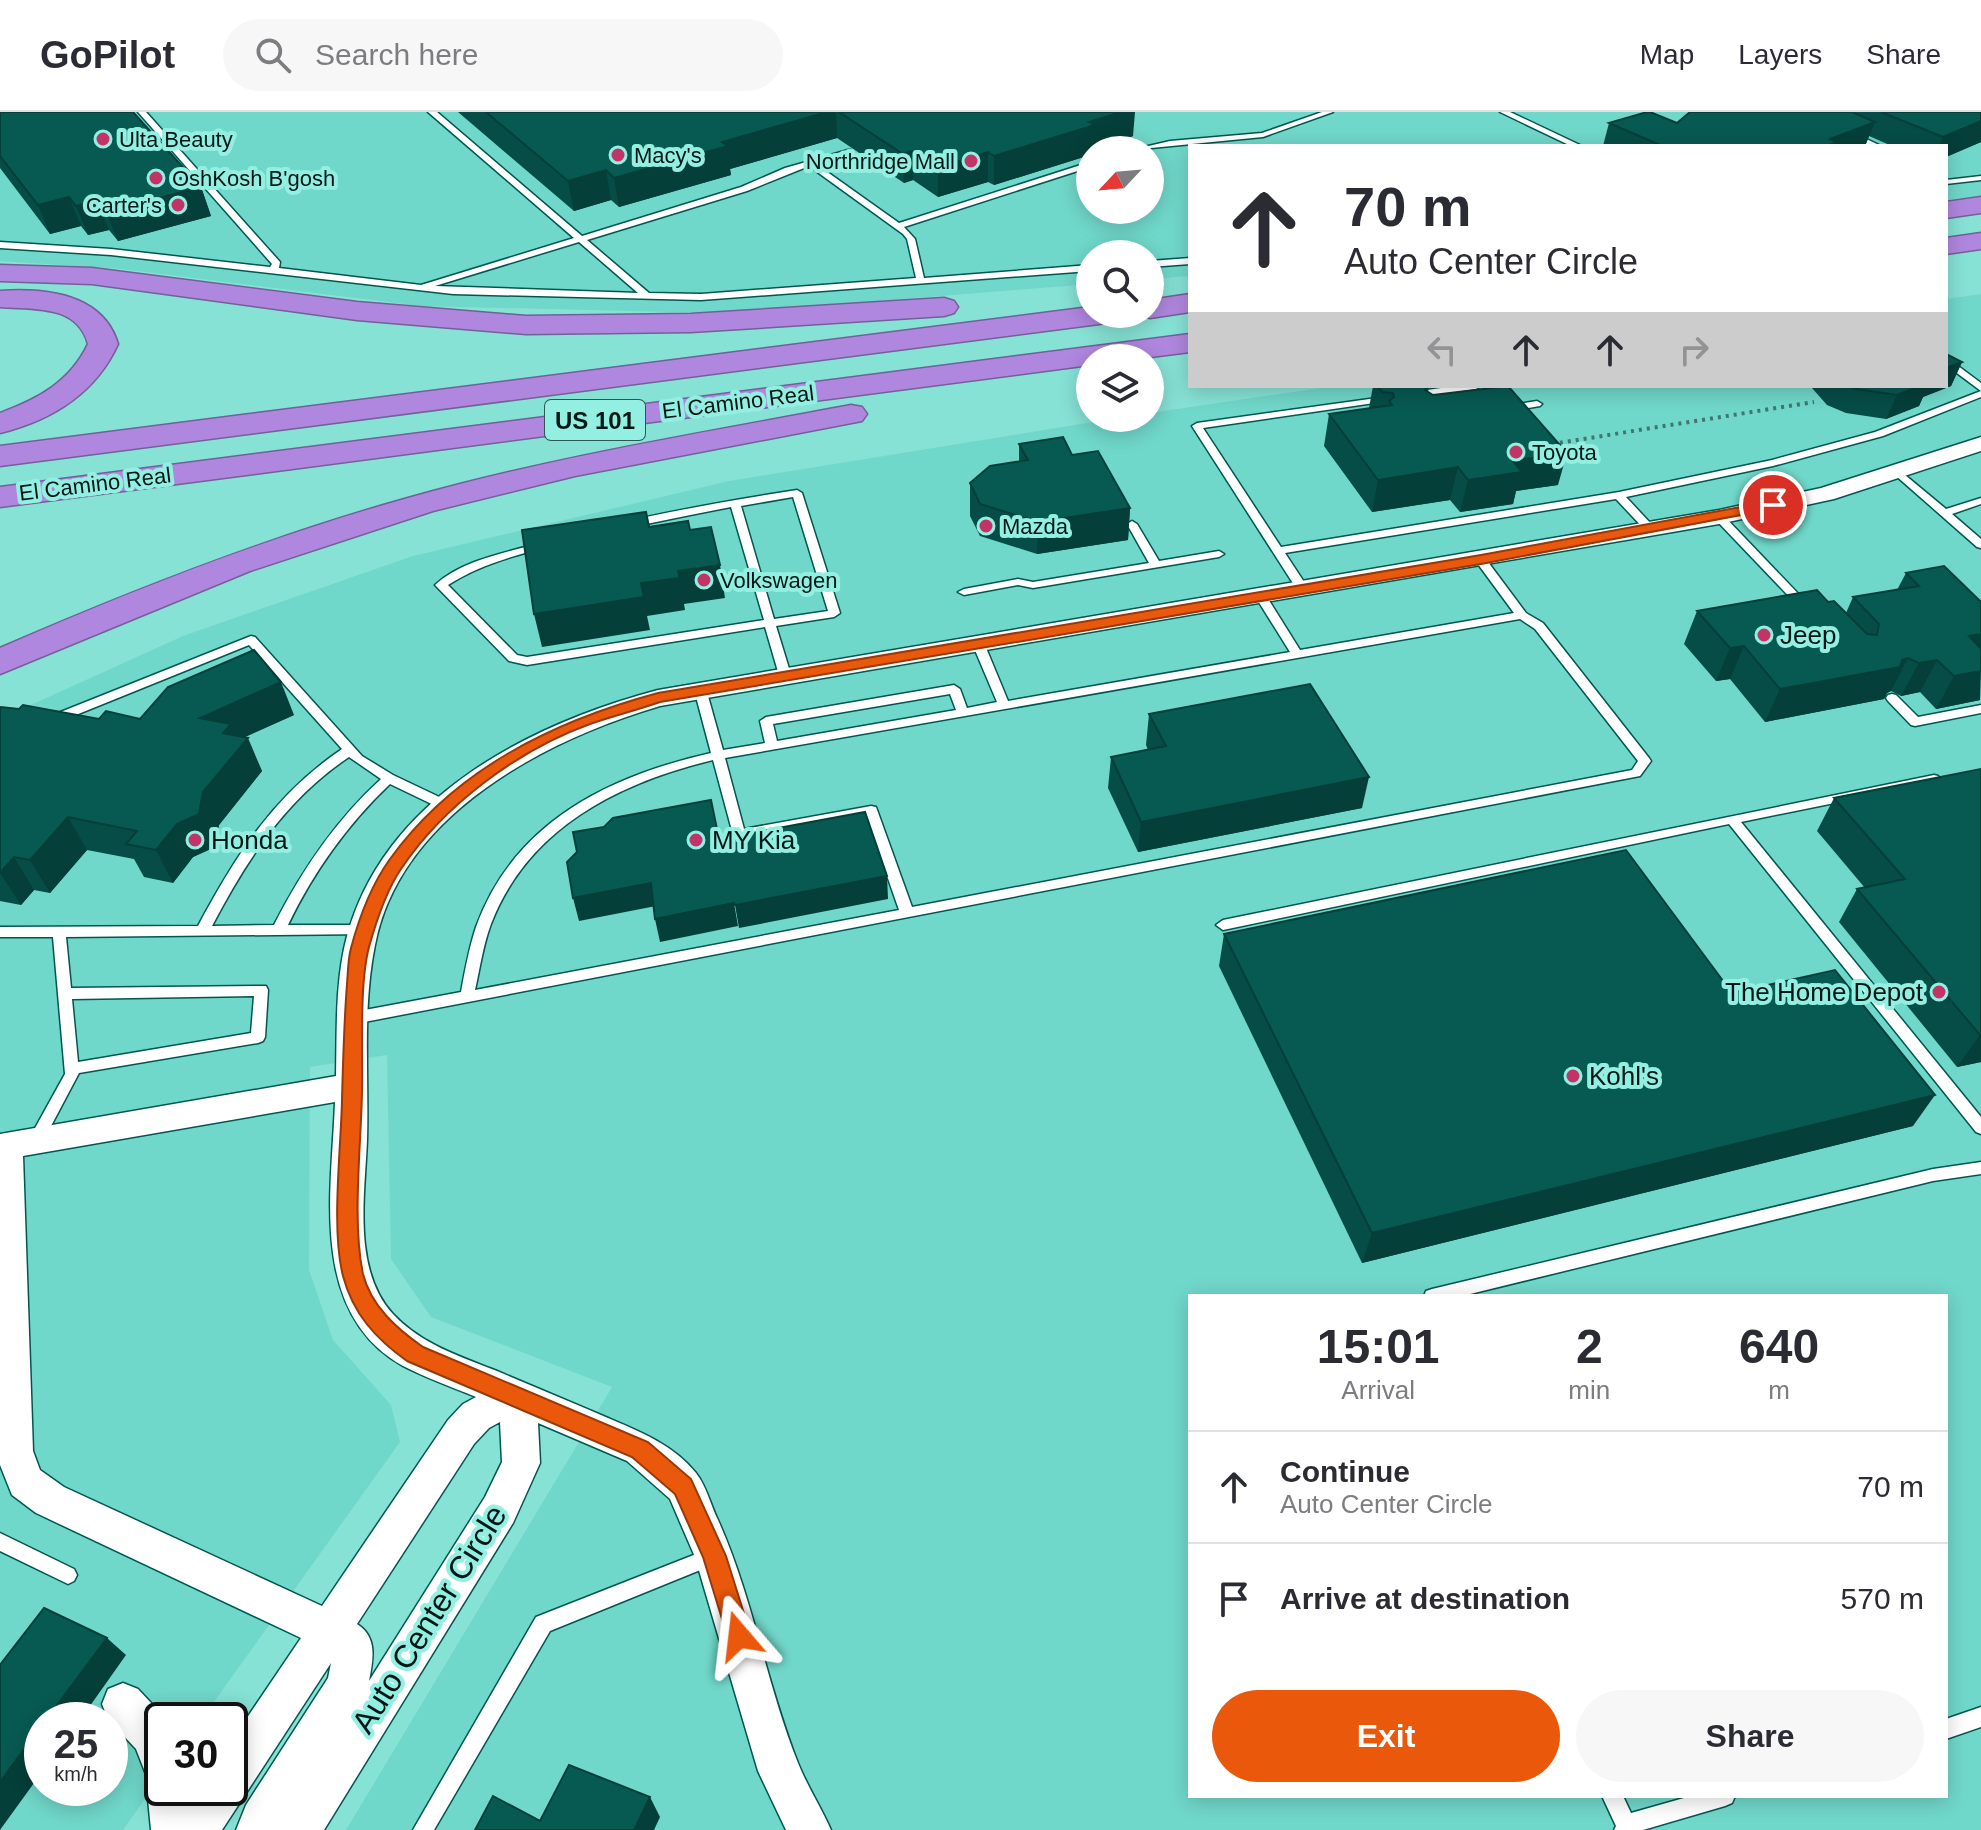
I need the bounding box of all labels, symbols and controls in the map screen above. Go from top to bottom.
search box [223,19,783,91]
icon: search [251,33,295,77]
text: GoPilot [40,34,175,76]
text: Search here [315,38,479,71]
text: Map [1640,39,1694,70]
text: Layers [1738,39,1822,70]
text: Share [1866,39,1941,70]
place label: Ulta Beauty [119,127,233,152]
marker: Ulta Beauty [94,130,112,148]
north arrow [1076,136,1164,224]
map controls [1076,136,1164,432]
place label: Macy's [634,143,702,168]
marker: Macy's [609,146,627,164]
place label: Northridge Mall [806,149,955,174]
marker: Northridge Mall [962,152,980,170]
place label: OshKosh B'gosh [172,166,335,191]
marker: OshKosh B'gosh [147,169,165,187]
text: 70 m [1344,175,1472,238]
icon: ahead [1212,176,1316,280]
place label: Carter's [86,193,162,218]
marker: Carter's [169,196,187,214]
button: search [1076,240,1164,328]
text: Auto Center Circle [1344,241,1638,282]
icon: left [1420,328,1464,372]
icon: ahead [1504,328,1548,372]
icon: ahead [1588,328,1632,372]
icon: right [1672,328,1716,372]
button: layers [1076,344,1164,432]
street label: El Camino Real [661,380,815,424]
road number: US 101 [545,400,645,440]
place label: Toyota [1532,440,1598,465]
marker: Toyota [1507,443,1525,461]
street label: El Camino Real [18,462,172,506]
pin [1739,471,1807,539]
icon: arrive [1751,483,1795,527]
place label: Mazda [1002,514,1069,539]
marker: Mazda [977,517,995,535]
place label: Volkswagen [720,568,837,593]
marker: Volkswagen [695,571,713,589]
place label: Jeep [1780,620,1836,650]
marker: Jeep [1755,626,1773,644]
place label: Honda [211,825,288,855]
place label: MY Kia [712,825,796,855]
marker: Honda [186,831,204,849]
marker: MY Kia [687,831,705,849]
place label: The Home Depot [1725,977,1924,1007]
marker: The Home Depot [1930,983,1948,1001]
place label: Kohl's [1589,1061,1659,1091]
marker: Kohl's [1564,1067,1582,1085]
text: 15:01 [1317,1320,1440,1373]
text: 2 [1576,1320,1603,1373]
text: 640 [1739,1320,1819,1373]
text: Arrival [1341,1375,1415,1405]
text: min [1568,1375,1610,1405]
text: m [1768,1375,1790,1405]
text: Continue [1280,1455,1410,1488]
icon: ahead [1212,1465,1256,1509]
text: 70 m [1857,1470,1924,1503]
text: Auto Center Circle [1280,1489,1492,1519]
street label: Auto Center Circle [344,1499,514,1739]
icon: arrive [1212,1577,1256,1621]
text: Arrive at destination [1280,1582,1570,1615]
text: 570 m [1841,1582,1924,1615]
position arrow [697,1594,781,1678]
button: Exit [1212,1690,1560,1782]
button: Share [1576,1690,1924,1782]
speed limit sign: 30 [144,1702,248,1806]
text: 25 [54,1722,98,1766]
text: km/h [54,1763,98,1785]

